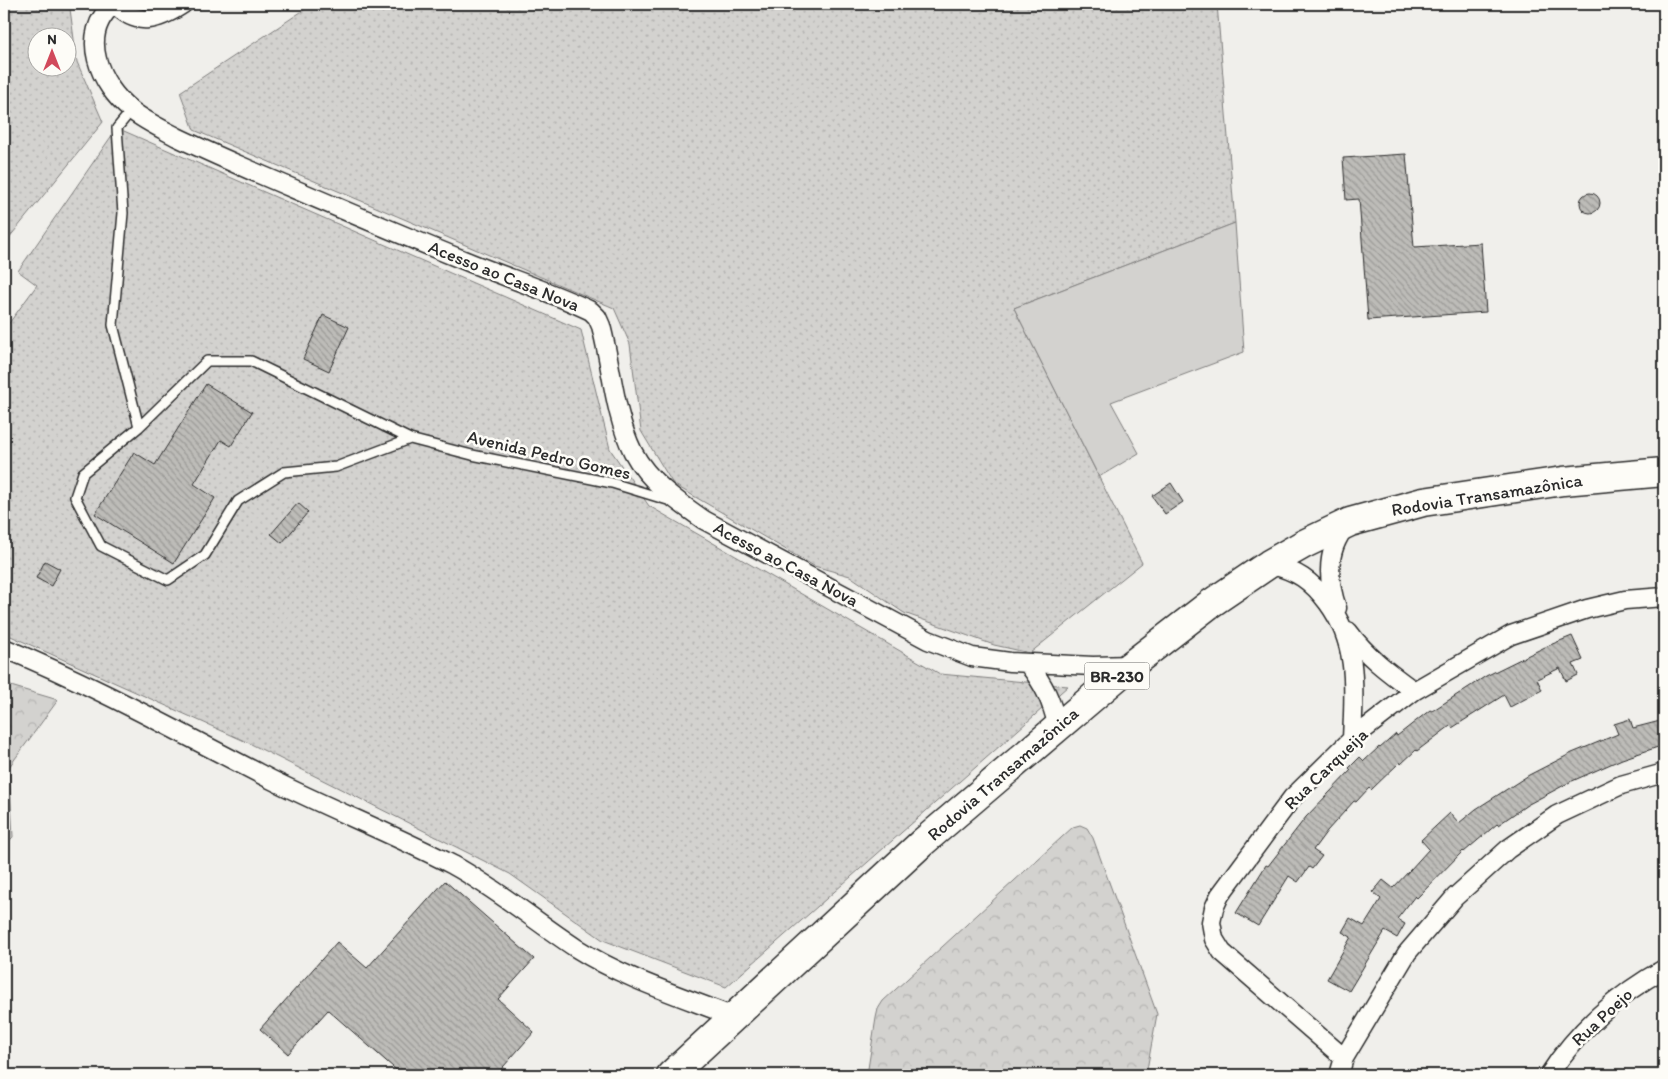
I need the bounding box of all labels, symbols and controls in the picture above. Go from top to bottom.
north arrow [28,28,78,78]
text: N [47,31,57,48]
street label: Acesso ao Casa Nova [425,236,583,316]
street label: Avenida Pedro Gomes [465,425,633,485]
street label: Rodovia Transamazônica [1390,469,1585,521]
street label: Acesso ao Casa Nova [710,517,862,612]
road number: BR-230 [1084,662,1150,689]
street label: Rodovia Transamazônica [923,702,1084,846]
street label: Rua Carqueija [1280,723,1373,814]
street label: Rua Poejo [1567,983,1637,1051]

